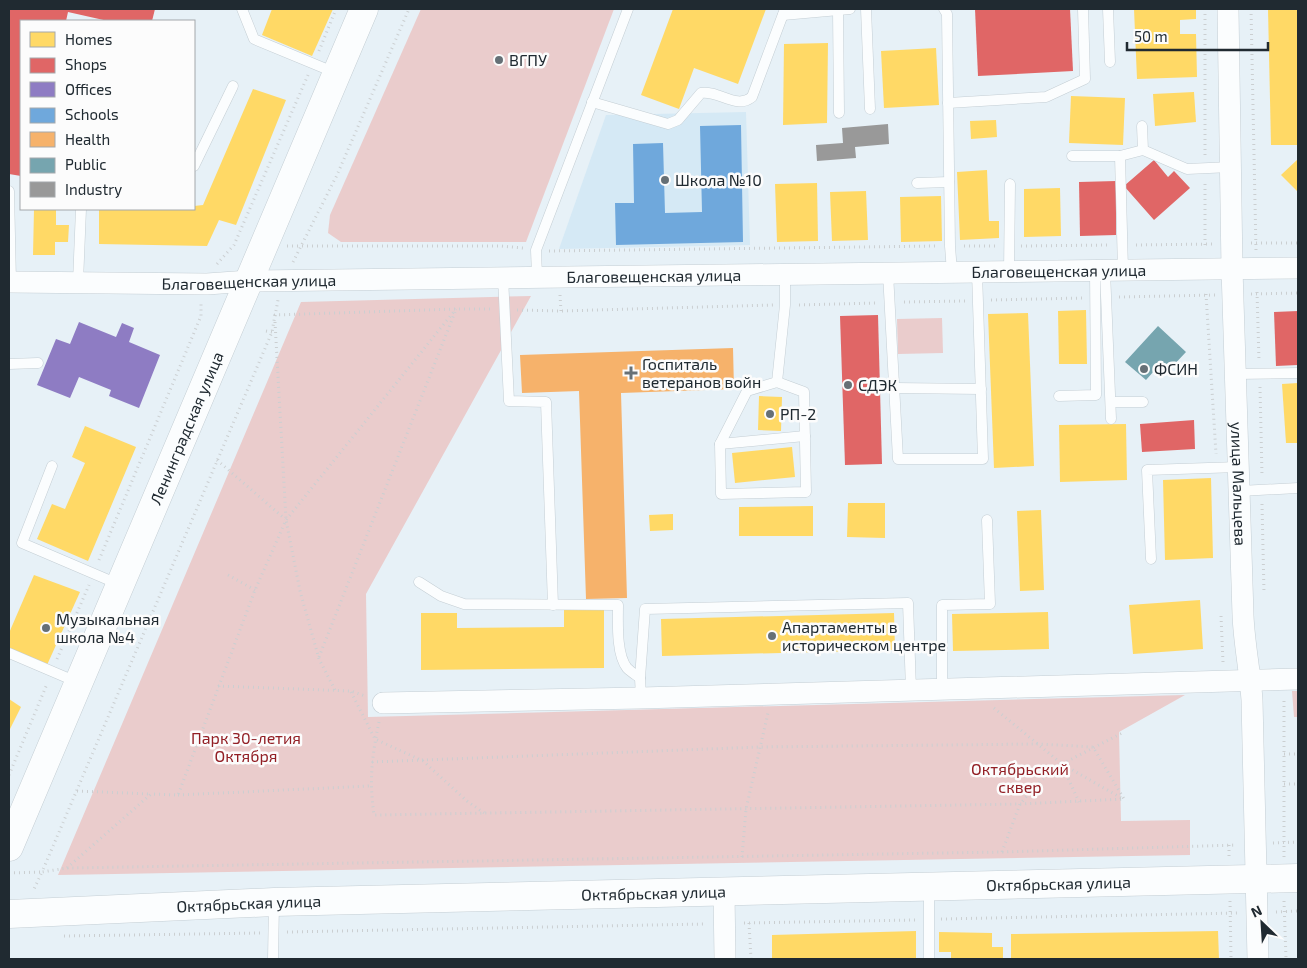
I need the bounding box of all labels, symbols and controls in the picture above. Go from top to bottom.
legend [20,20,195,210]
scale bar [1127,20,1268,52]
text: 50 m [1134,27,1168,45]
text: Homes [65,30,112,48]
place label: ВГПУ [509,50,547,69]
marker: ВГПУ [493,54,505,66]
text: Shops [65,55,107,73]
text: Offices [65,80,112,98]
text: Schools [65,105,119,123]
text: Health [65,130,110,148]
text: Public [65,155,106,173]
place label: Школа №10 [675,170,762,189]
marker: Школа №10 [659,174,671,186]
text: Industry [65,180,122,198]
street label: Благовещенская улица [971,260,1146,281]
street label: Благовещенская улица [566,265,741,286]
street label: Благовещенская улица [161,270,336,293]
street label: Ленинградская улица [145,348,227,507]
place label: Госпиталь ветеранов войн [642,354,761,391]
place label: ФСИН [1154,359,1198,378]
marker: ФСИН [1138,363,1150,375]
marker: Госпиталь ветеранов войн [624,366,638,380]
place label: СДЭК [858,375,897,394]
marker: СДЭК [842,379,854,391]
place label: РП-2 [780,404,816,423]
marker: РП-2 [764,408,776,420]
street label: улица Мальцева [1227,421,1251,546]
place label: Музыкальная школа №4 [56,609,160,646]
place label: Апартаменты в историческом центре [782,617,946,654]
marker: Музыкальная школа №4 [40,622,52,634]
marker: Апартаменты в историческом центре [766,630,778,642]
park label: Парк 30-летия Октября [191,728,301,765]
park label: Октябрьский сквер [971,759,1069,796]
street label: Октябрьская улица [986,872,1131,894]
street label: Октябрьская улица [581,881,726,904]
street label: Октябрьская улица [176,891,321,915]
north arrow [1237,898,1287,948]
text: N [1248,901,1264,921]

